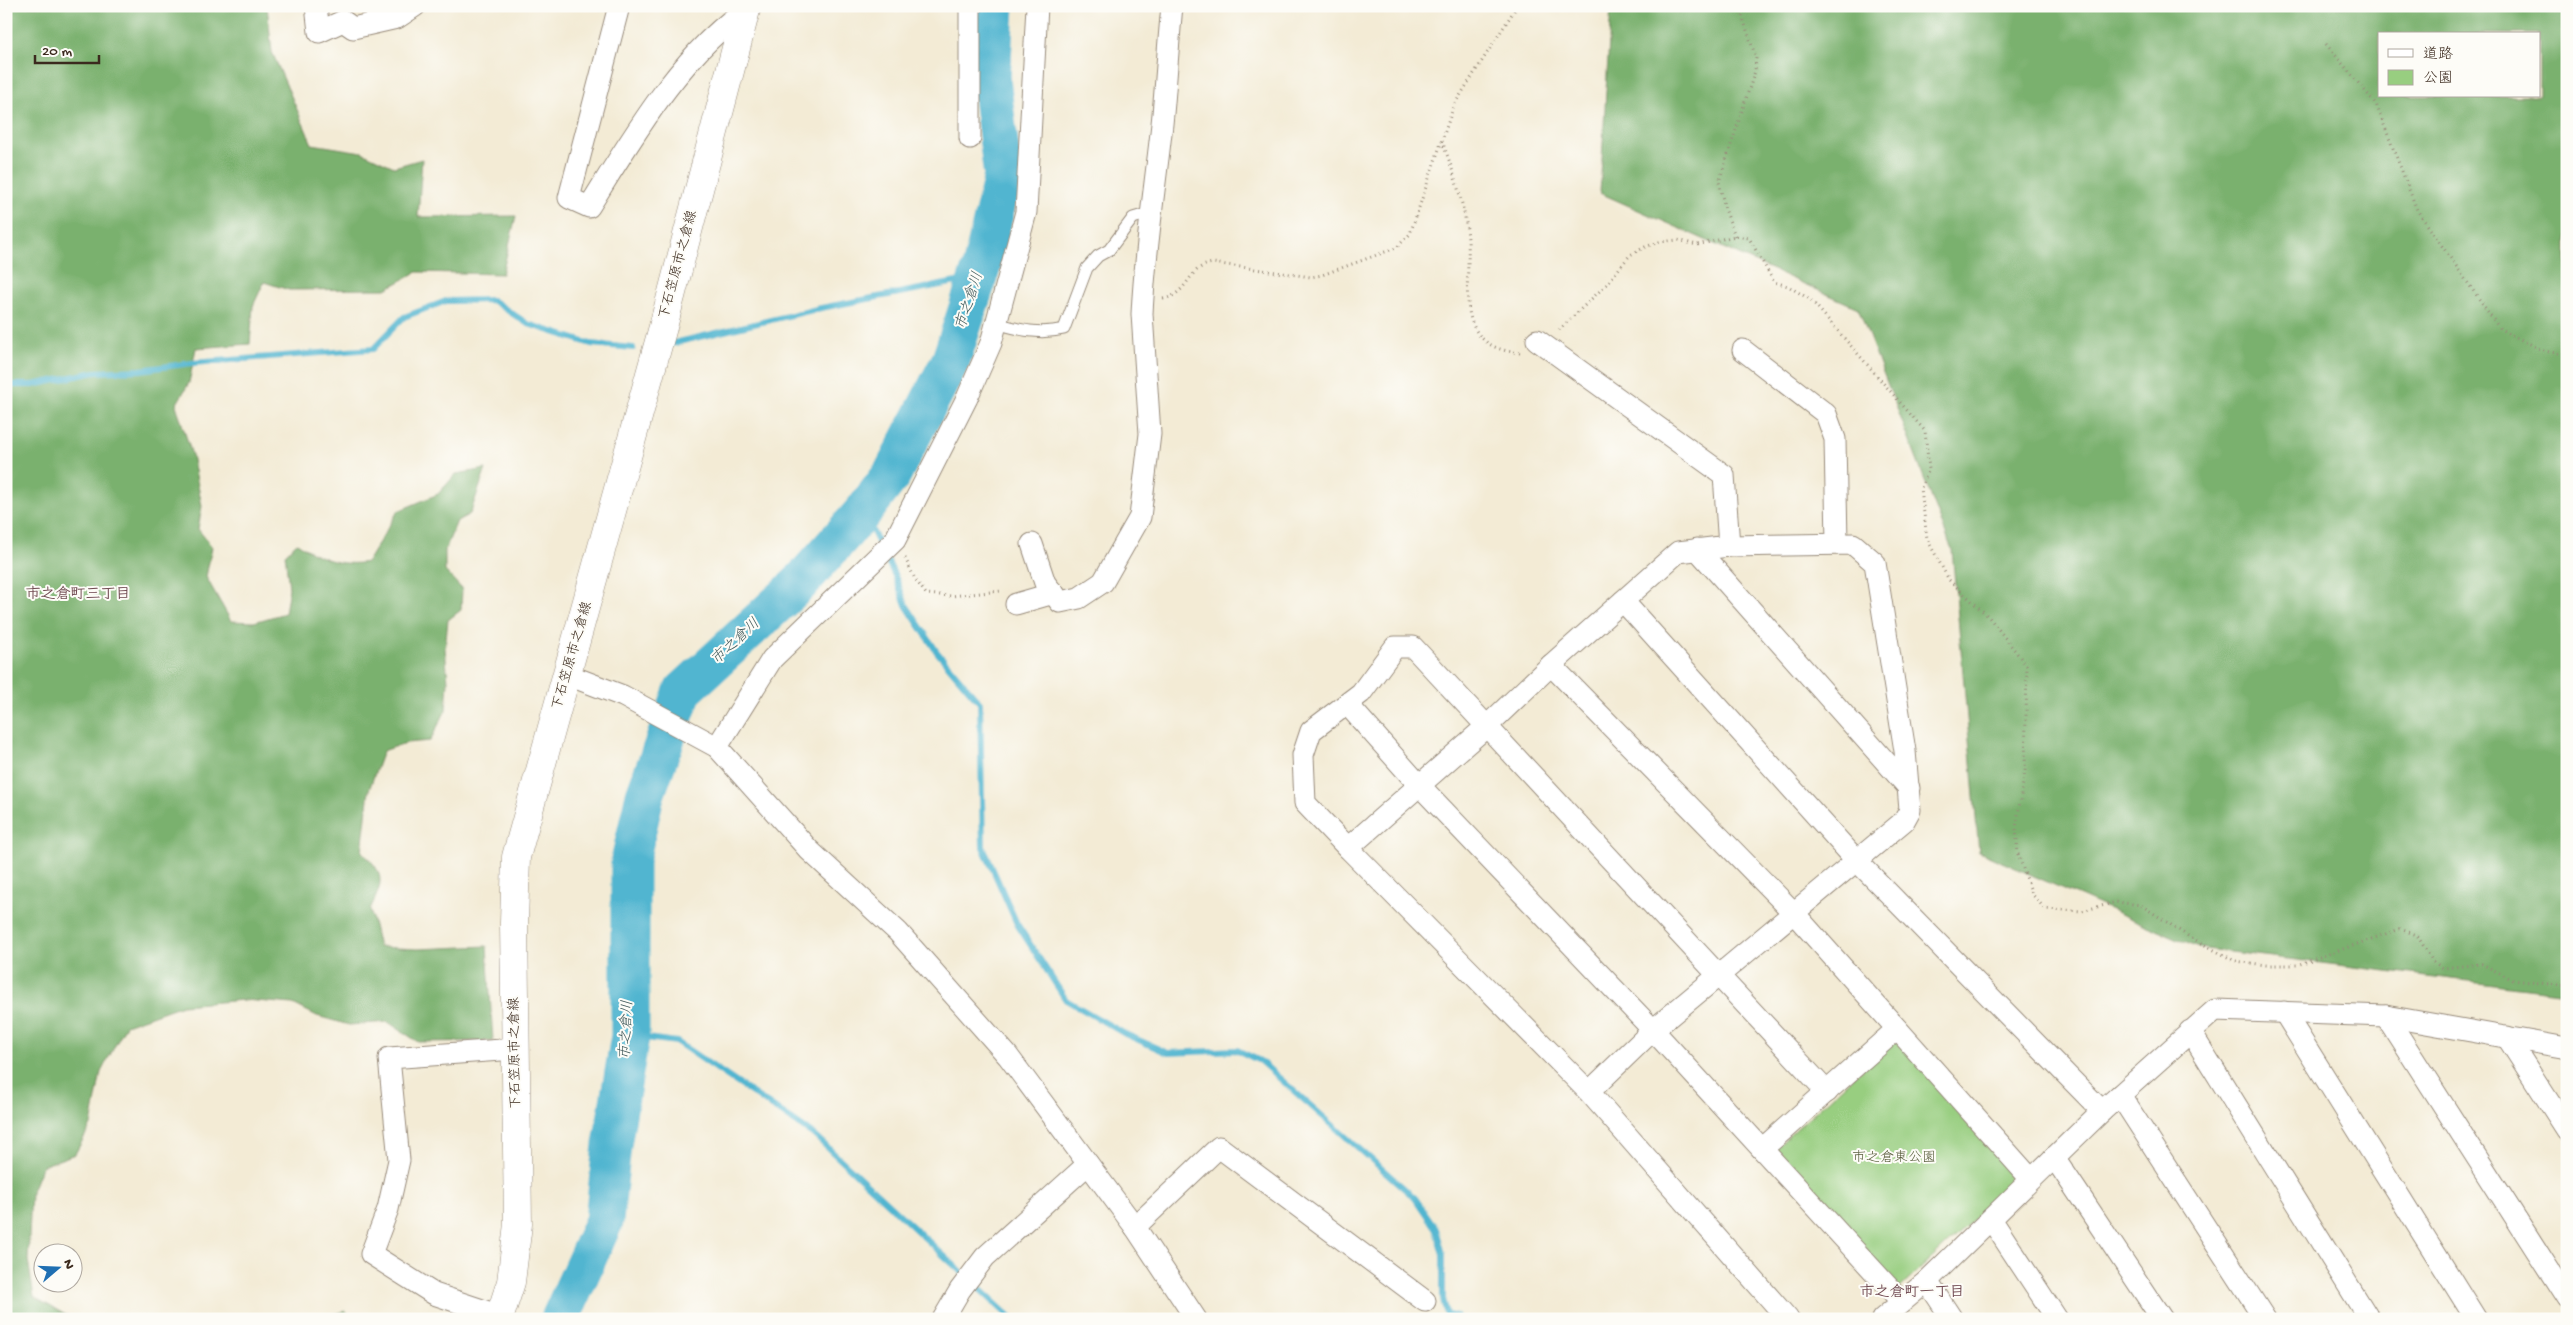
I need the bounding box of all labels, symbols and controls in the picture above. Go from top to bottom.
scale bar [35,32,99,64]
legend [2378,32,2540,98]
text: 20 m [42,43,72,61]
text: 道路 [2423,46,2453,64]
text: 公園 [2423,70,2453,88]
street label: 下石笠原市之倉線 [656,209,702,321]
water label: 市之倉川 [951,269,988,332]
district label: 市之倉町三丁目 [25,585,131,604]
street label: 下石笠原市之倉線 [549,600,597,712]
water label: 市之倉川 [707,614,764,669]
street label: 下石笠原市之倉線 [507,997,525,1109]
water label: 市之倉川 [615,1000,638,1060]
park label: 市之倉東公園 [1852,1150,1936,1167]
north arrow [32,1242,82,1292]
text: N [58,1257,77,1272]
district label: 市之倉町一丁目 [1859,1283,1965,1302]

